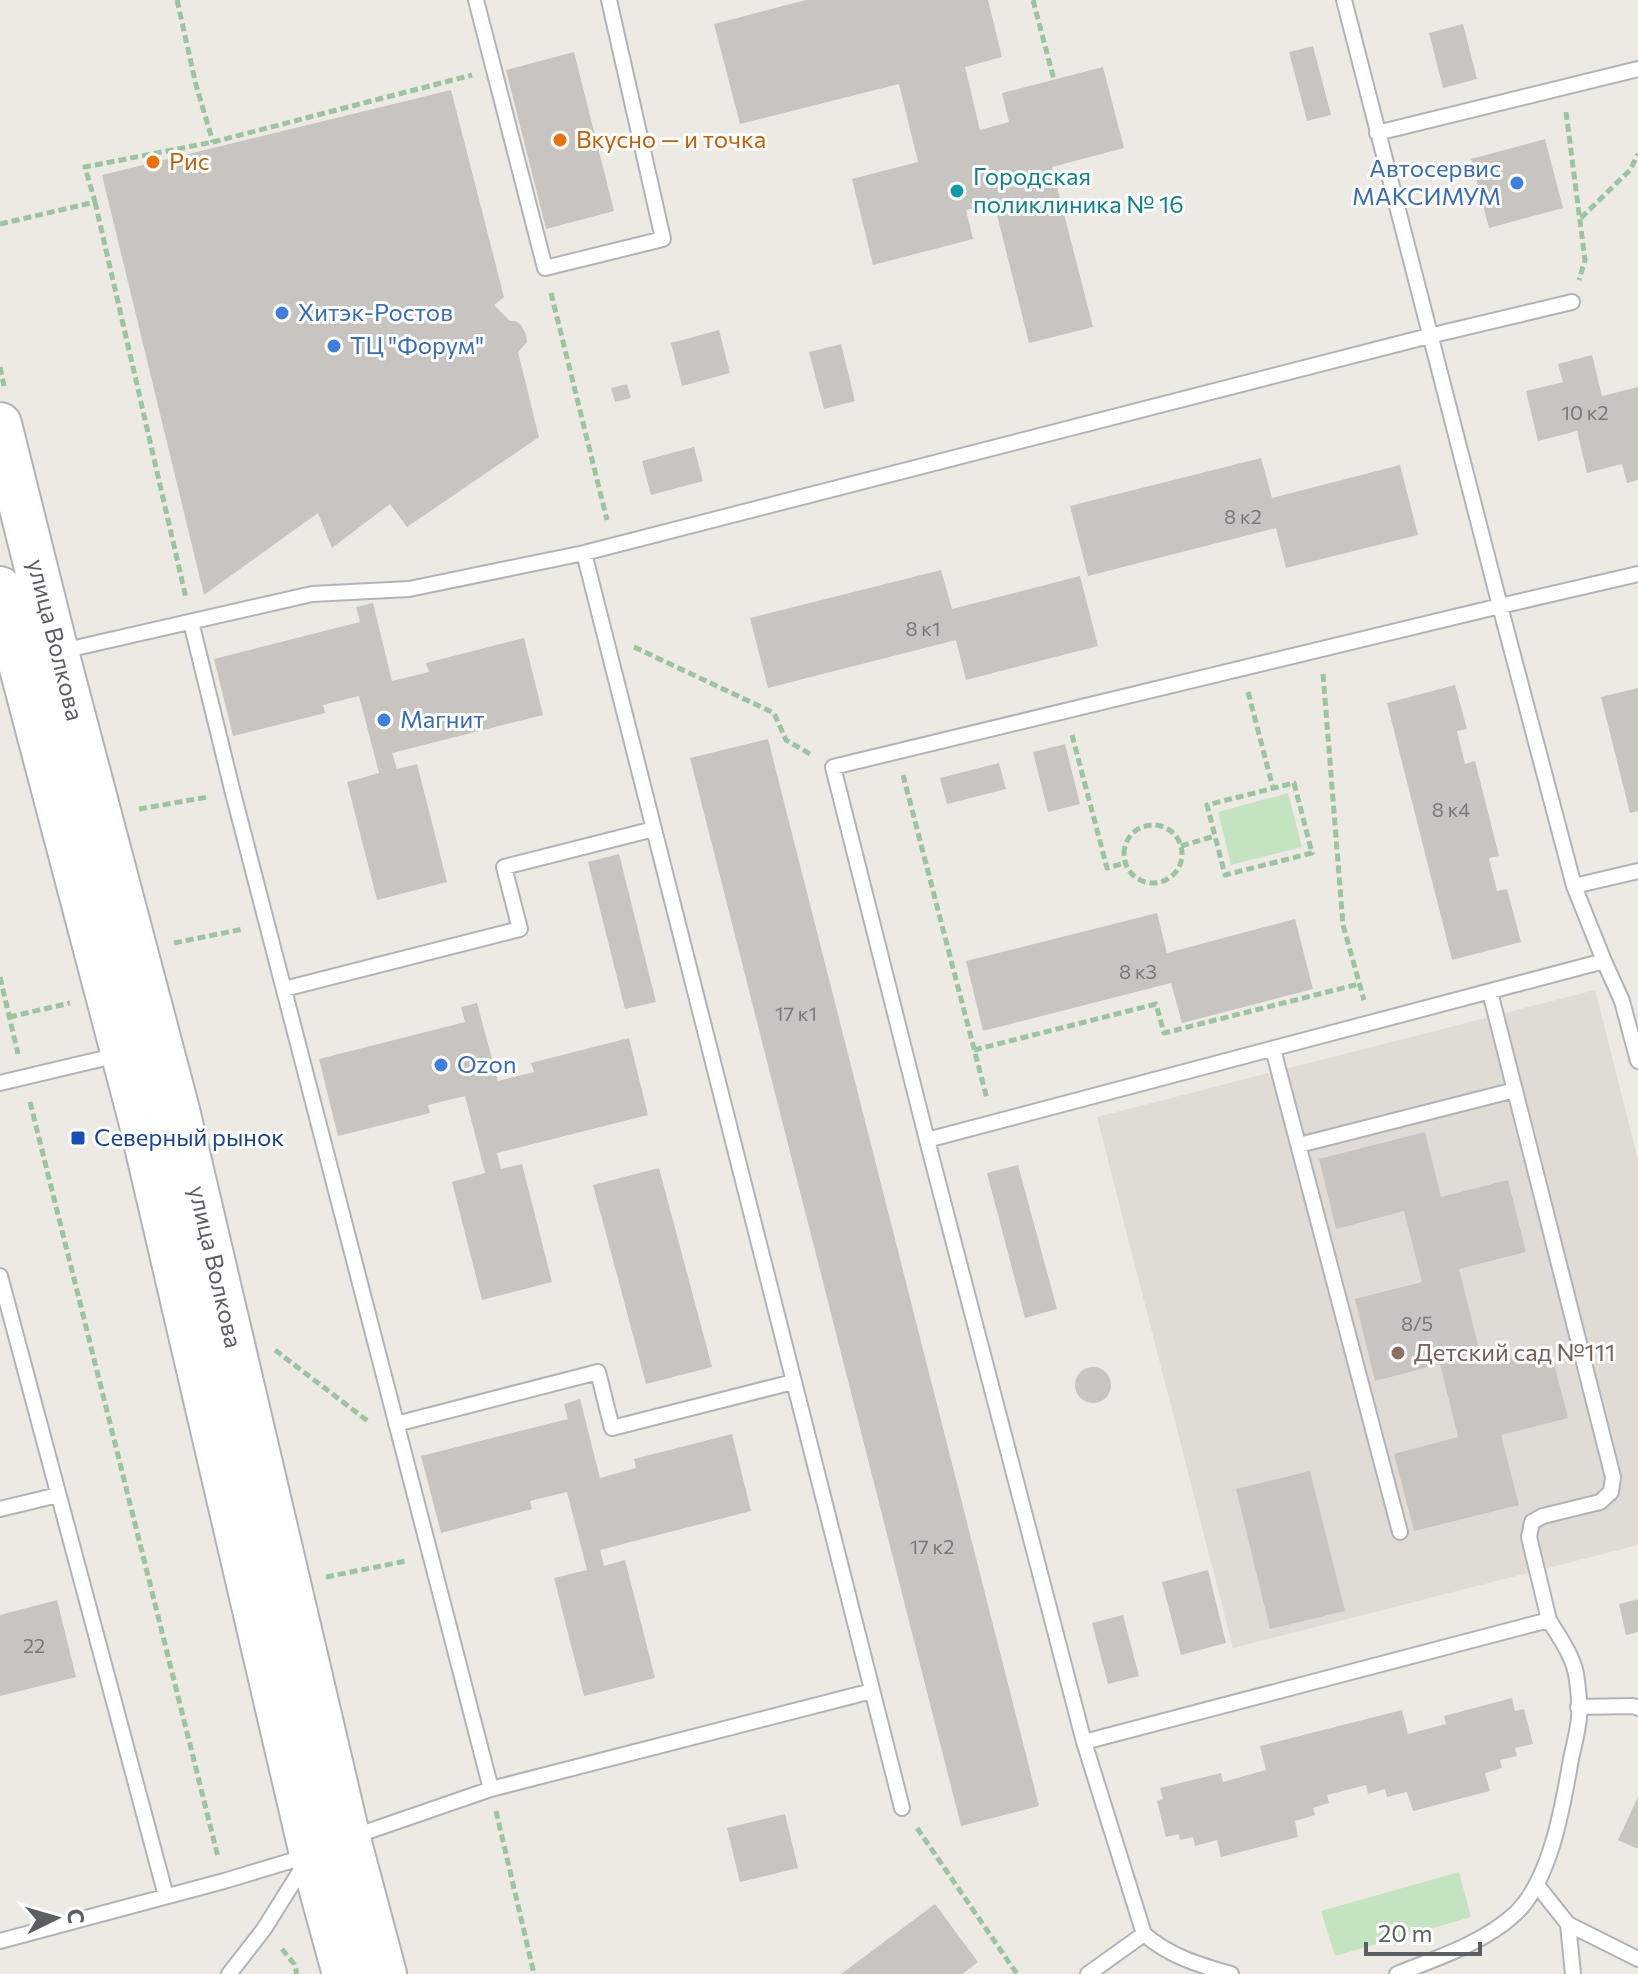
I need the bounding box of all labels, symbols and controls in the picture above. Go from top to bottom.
place label: Вкусно — и точка [576,124,766,153]
marker: Вкусно — и точка [551,131,569,149]
place label: Рис [169,146,210,175]
marker: Рис [144,153,162,171]
place label: Автосервис МАКСИМУМ [1352,153,1501,210]
place label: Городская поликлиника № 16 [973,161,1184,218]
marker: Автосервис МАКСИМУМ [1508,174,1526,192]
marker: Городская поликлиника № 16 [948,182,966,200]
place label: Хитэк-Ростов [298,297,453,326]
marker: Хитэк-Ростов [273,304,291,322]
place label: ТЦ "Форум" [350,330,484,359]
marker: ТЦ "Форум" [325,337,343,355]
house number: 10 к2 [1561,400,1609,424]
house number: 8 к2 [1224,504,1262,528]
street label: улица Волкова [22,556,91,723]
house number: 8 к1 [905,616,941,640]
place label: Магнит [400,704,484,733]
marker: Магнит [375,711,393,729]
house number: 8 к4 [1432,797,1470,821]
house number: 8 к3 [1119,959,1157,983]
house number: 17 к1 [775,1001,817,1025]
place label: Ozon [457,1049,517,1078]
marker: Ozon [432,1056,450,1074]
place label: Северный рынок [94,1122,284,1151]
marker: Северный рынок [69,1129,87,1147]
street label: улица Волкова [184,1183,249,1351]
house number: 8/5 [1401,1311,1433,1335]
place label: Детский сад №111 [1414,1337,1615,1366]
marker: Детский сад №111 [1389,1344,1407,1362]
house number: 17 к2 [910,1534,954,1558]
house number: 22 [23,1633,45,1657]
north arrow [16,1878,96,1958]
scale bar [1366,1906,1480,1956]
text: С [62,1908,91,1925]
text: 20 m [1378,1918,1432,1947]

